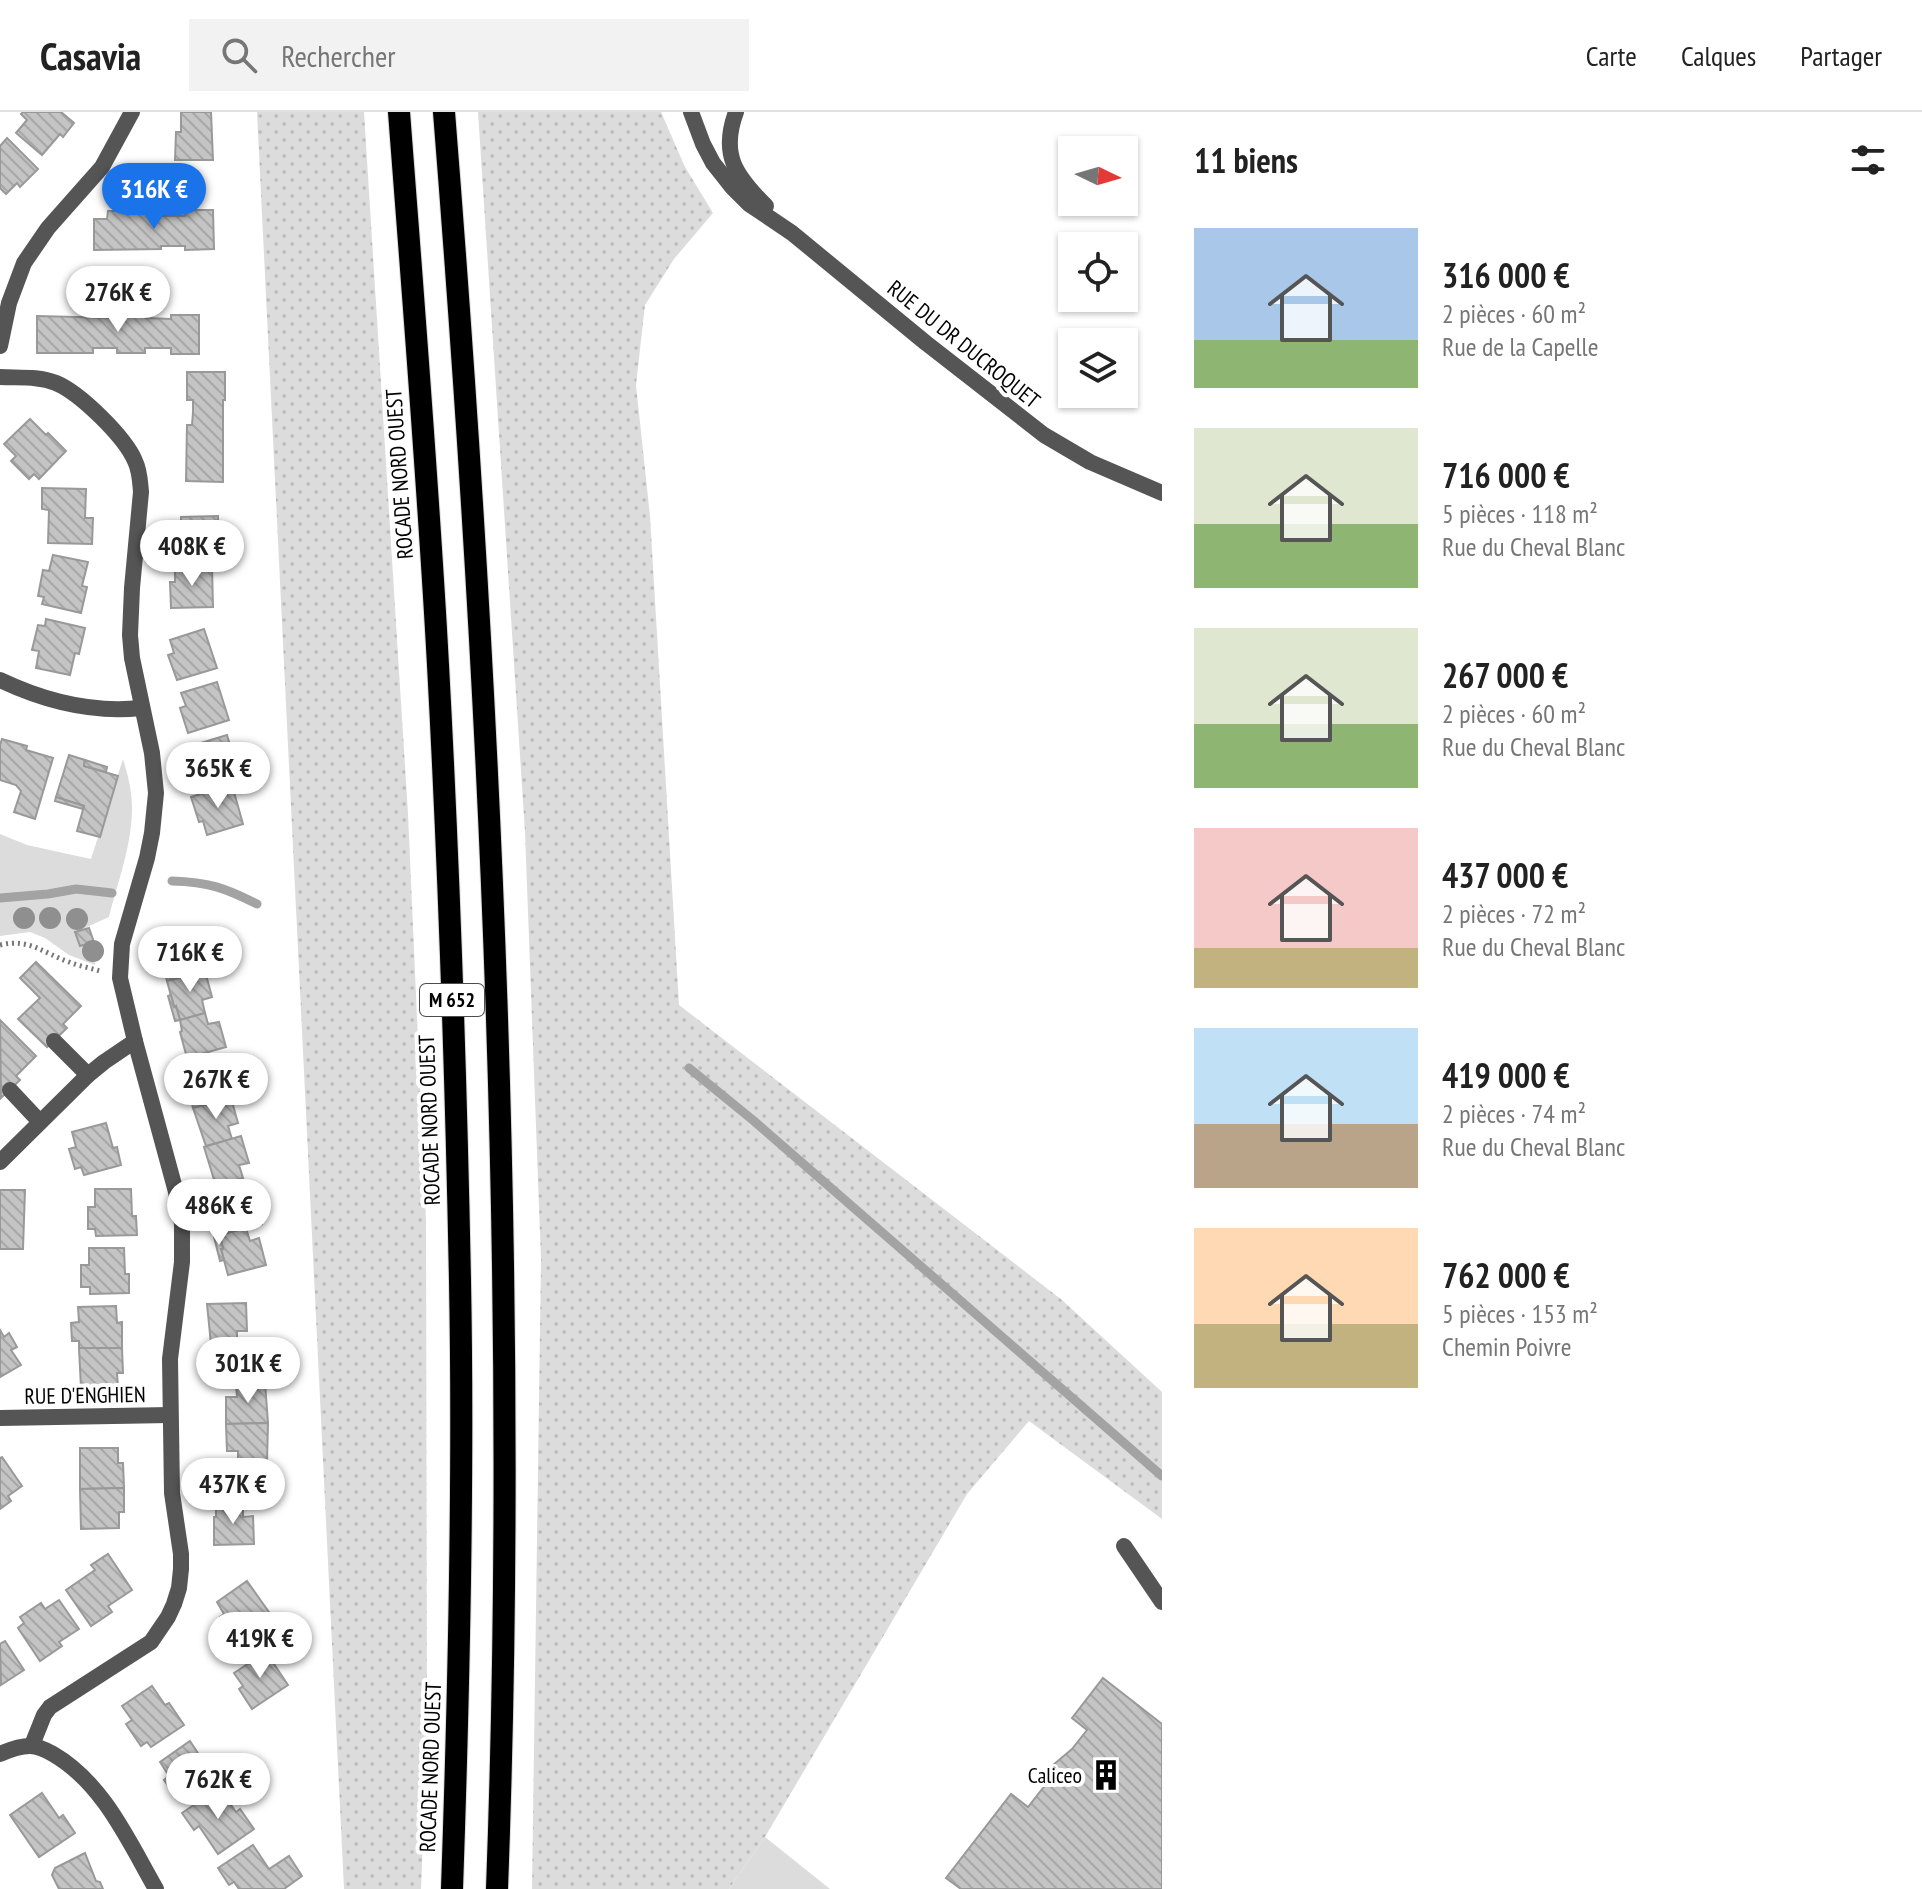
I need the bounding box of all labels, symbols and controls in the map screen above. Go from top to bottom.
search box [189,19,749,91]
text: Casavia [40,31,141,80]
icon: search [217,33,261,77]
text: Rechercher [281,36,396,75]
text: Carte [1586,37,1637,74]
text: Calques [1681,37,1756,74]
text: Partager [1800,37,1882,74]
north arrow [1058,136,1138,216]
map controls [1058,136,1138,408]
text: 11 biens [1194,138,1298,182]
icon: filters [1846,138,1890,182]
pin: 316K € [89,163,219,231]
text: 316K € [120,172,188,205]
button: locate [1058,232,1138,312]
text: 316 000 € [1442,253,1570,297]
icon: home [1258,260,1354,356]
pin: 276K € [53,266,183,334]
street label: RUE DU DR DUCROQUET [882,274,1046,414]
text: 276K € [84,275,152,308]
text: 2 pièces · 60 m² [1442,297,1586,330]
button: layers [1058,328,1138,408]
text: Rue de la Capelle [1442,330,1598,363]
street label: ROCADE NORD OUEST [379,388,419,560]
text: 716 000 € [1442,453,1570,497]
icon: home [1258,460,1354,556]
text: 5 pièces · 118 m² [1442,497,1598,530]
pin: 408K € [127,520,257,588]
text: 408K € [158,529,226,562]
text: Rue du Cheval Blanc [1442,530,1625,563]
text: 267 000 € [1442,653,1568,697]
icon: home [1258,660,1354,756]
text: 2 pièces · 60 m² [1442,697,1586,730]
text: Rue du Cheval Blanc [1442,730,1625,763]
pin: 365K € [153,742,283,810]
text: 365K € [184,751,252,784]
text: 437 000 € [1442,853,1568,897]
icon: home [1258,860,1354,956]
text: 2 pièces · 72 m² [1442,897,1586,930]
pin: 716K € [125,926,255,994]
text: Rue du Cheval Blanc [1442,930,1625,963]
text: 716K € [156,935,224,968]
road number: M 652 [420,984,484,1016]
street label: ROCADE NORD OUEST [412,1034,446,1206]
pin: 267K € [151,1053,281,1121]
text: 419 000 € [1442,1053,1570,1097]
icon: home [1258,1060,1354,1156]
text: 267K € [182,1062,250,1095]
text: 2 pièces · 74 m² [1442,1097,1586,1130]
text: Rue du Cheval Blanc [1442,1130,1625,1163]
pin: 486K € [154,1179,284,1247]
text: 486K € [185,1188,253,1221]
text: 762 000 € [1442,1253,1570,1297]
icon: home [1258,1260,1354,1356]
text: 5 pièces · 153 m² [1442,1297,1598,1330]
text: Chemin Poivre [1442,1330,1571,1363]
pin: 301K € [183,1337,313,1405]
text: 301K € [214,1346,282,1379]
street label: RUE D'ENGHIEN [24,1380,146,1410]
pin: 437K € [168,1458,298,1526]
text: 437K € [199,1467,267,1500]
pin: 419K € [195,1612,325,1680]
text: 419K € [226,1621,294,1654]
street label: ROCADE NORD OUEST [413,1681,447,1853]
pin: 762K € [153,1753,283,1821]
building icon: Caliceo [1089,1758,1123,1792]
place label: Caliceo [1028,1761,1082,1789]
text: 762K € [184,1762,252,1795]

